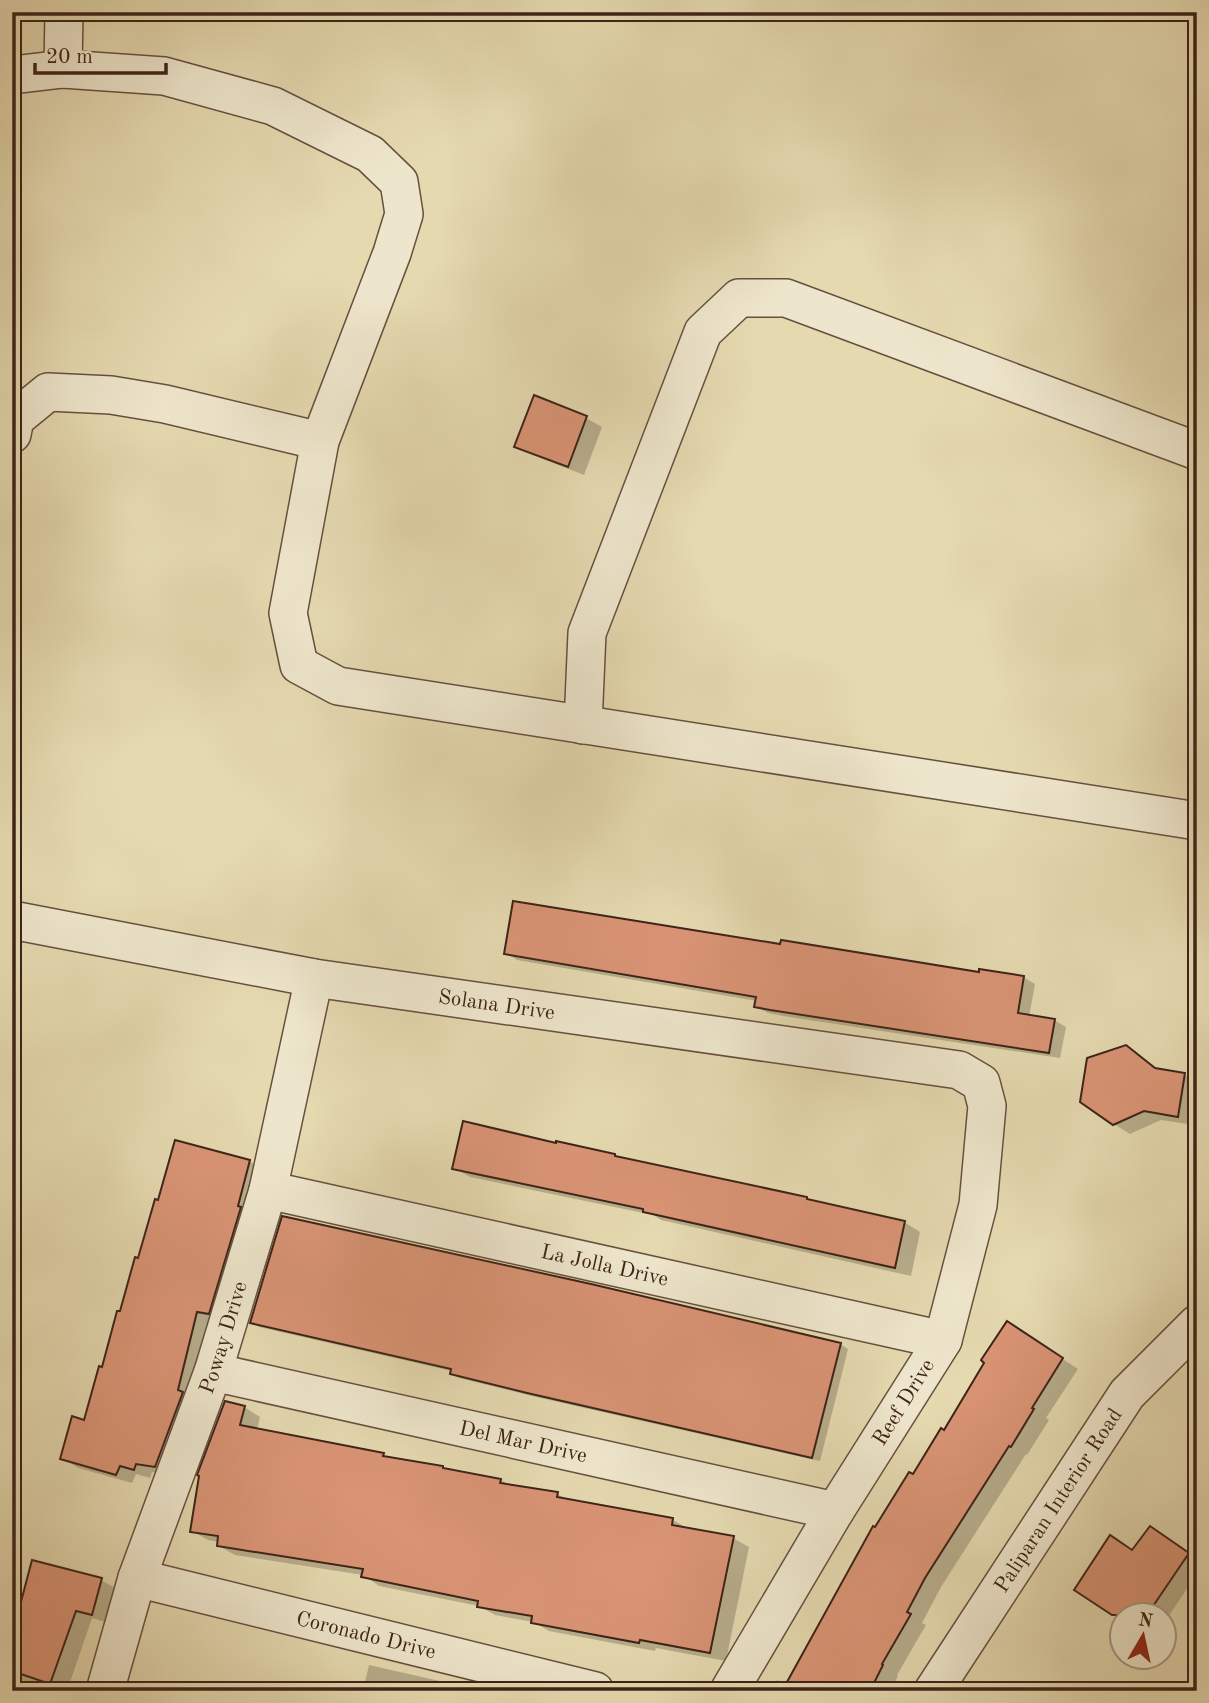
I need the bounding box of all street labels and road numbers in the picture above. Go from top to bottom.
street label: Solana Drive [437,987,556,1024]
street label: La Jolla Drive [539,1242,670,1291]
street label: Poway Drive [197,1279,252,1397]
street label: Reef Drive [870,1356,939,1450]
street label: Paliparan Interior Road [991,1405,1127,1597]
street label: Del Mar Drive [457,1418,589,1467]
street label: Coronado Drive [294,1609,438,1663]

